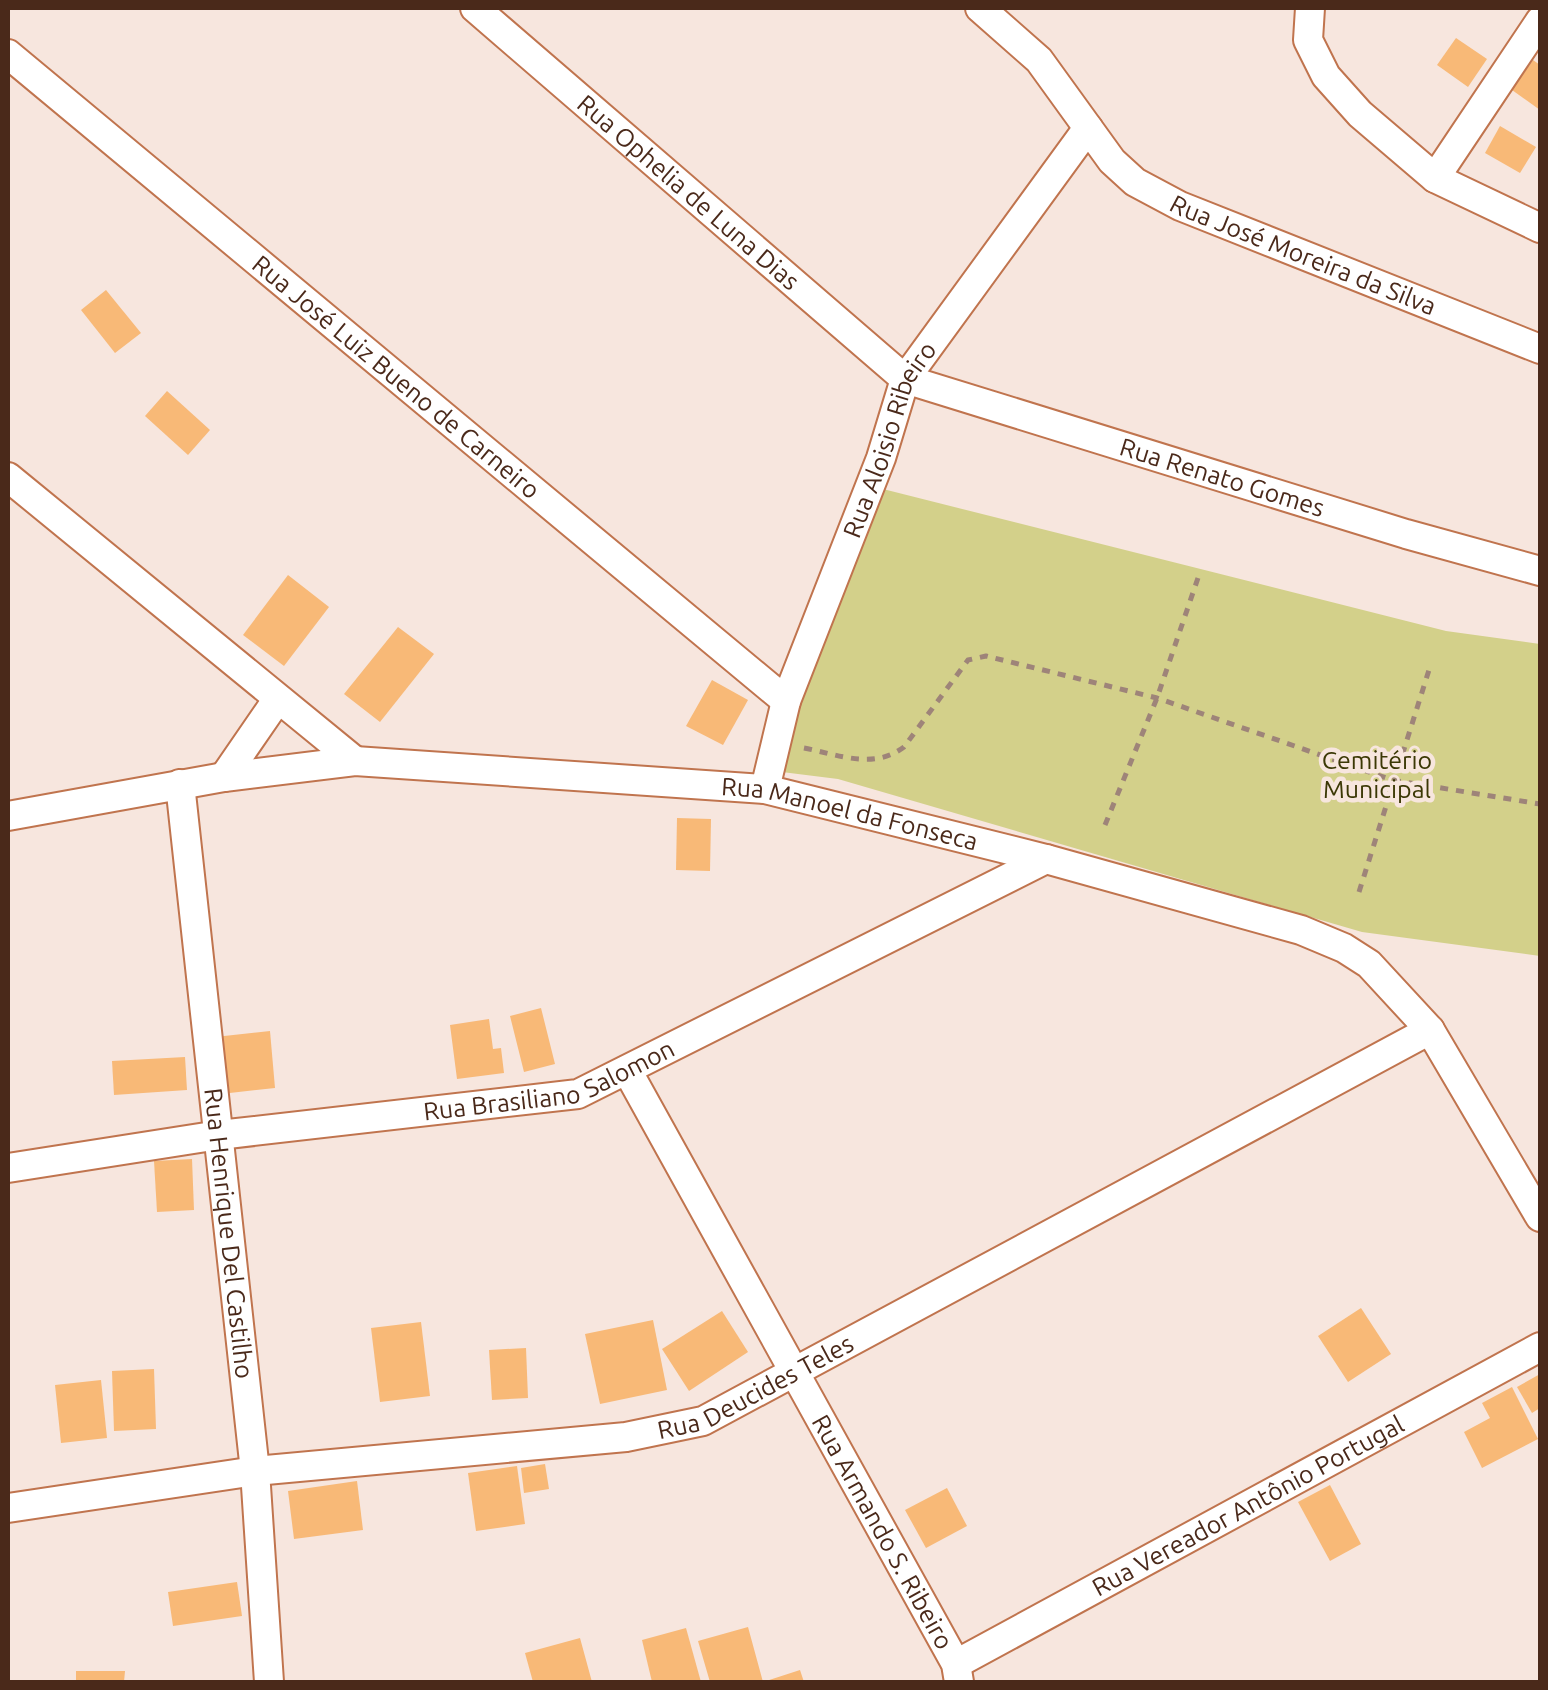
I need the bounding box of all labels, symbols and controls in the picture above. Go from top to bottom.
street label: Rua Ophelia de Luna Dias [572,89,805,295]
street label: Rua José Moreira da Silva [1165,189,1440,320]
street label: Rua José Luiz Bueno de Carneiro [247,249,546,504]
street label: Rua Aloisio Ribeiro [837,336,942,542]
street label: Rua Renato Gomes [1117,432,1328,522]
park label: Cemitério Municipal [1322,746,1432,803]
street label: Rua Manoel da Fonseca [720,772,981,855]
street label: Rua Brasiliano Salomon [422,1034,679,1126]
street label: Rua Henrique Del Castilho [199,1087,259,1380]
street label: Rua Deucides Teles [655,1329,858,1444]
street label: Rua Armando S. Ribeiro [807,1410,959,1654]
street label: Rua Vereador Antônio Portugal [1087,1410,1408,1601]

